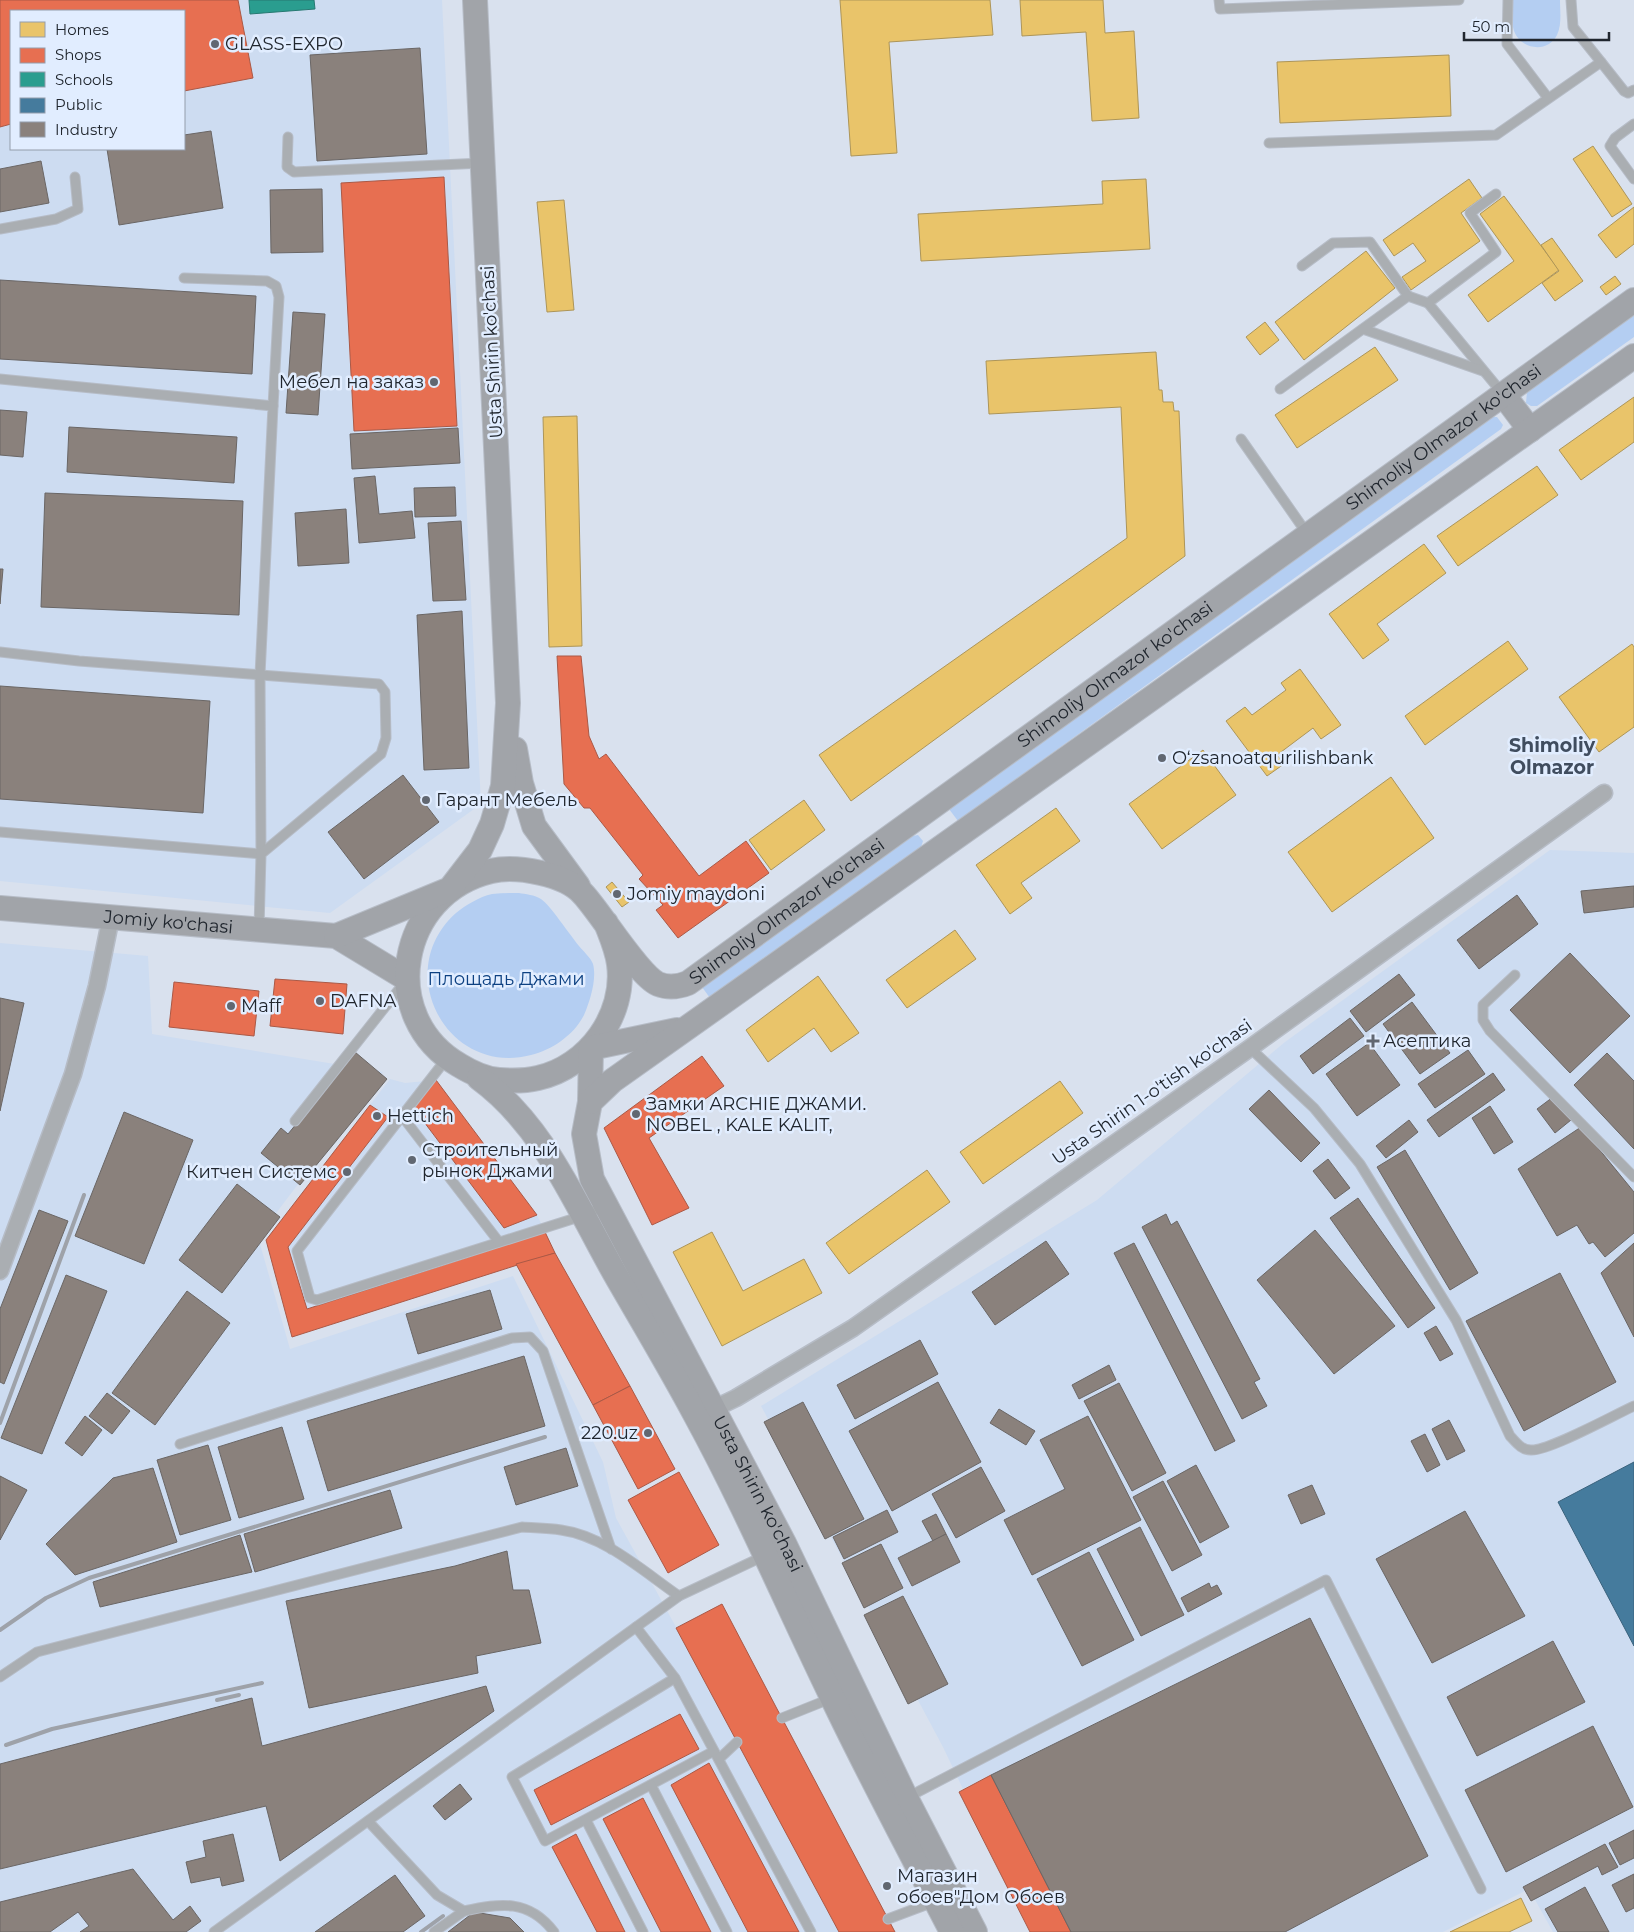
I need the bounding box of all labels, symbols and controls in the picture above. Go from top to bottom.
legend [10,10,185,150]
scale bar [1464,10,1609,42]
text: 50 m [1472,17,1510,36]
text: Homes [55,20,109,39]
place label: GLASS-EXPO [225,33,343,55]
marker: GLASS-EXPO [209,38,221,50]
text: Shops [55,45,101,64]
text: Schools [55,70,113,89]
text: Public [55,95,103,114]
text: Industry [55,120,118,139]
street label: Usta Shirin ko'chasi [476,265,508,439]
street label: Shimoliy Olmazor ko'chasi [1342,360,1546,515]
place label: Мебел на заказ [279,371,424,393]
marker: Мебел на заказ [428,376,440,388]
street label: Shimoliy Olmazor ko'chasi [1013,597,1217,752]
district label: Shimoliy Olmazor [1509,734,1596,779]
place label: Oʻzsanoatqurilishbank [1172,747,1374,769]
marker: Oʻzsanoatqurilishbank [1156,752,1168,764]
place label: Гарант Мебель [436,789,577,811]
marker: Гарант Мебель [420,794,432,806]
street label: Shimoliy Olmazor ko'chasi [685,834,889,990]
place label: Jomiy maydoni [626,883,765,905]
marker: Jomiy maydoni [611,888,623,900]
street label: Jomiy ko'chasi [102,906,234,938]
park label: Площадь Джами [427,968,585,990]
place label: DAFNA [330,990,397,1012]
place label: Maff [241,995,282,1017]
marker: DAFNA [314,995,326,1007]
marker: Maff [225,1000,237,1012]
street label: Usta Shirin 1-o'tish ko'chasi [1048,1014,1256,1170]
place label: Асептика [1383,1030,1471,1052]
marker: Асептика [1367,1035,1379,1047]
place label: Замки ARCHIE ДЖАМИ. NOBEL , KALE KALIT, [646,1093,866,1136]
place label: Hettich [387,1105,454,1127]
marker: Замки ARCHIE ДЖАМИ. NOBEL , KALE KALIT, [630,1108,642,1120]
marker: Hettich [371,1110,383,1122]
place label: Строительный рынок Джами [422,1139,559,1182]
marker: Строительный рынок Джами [406,1154,418,1166]
place label: Китчен Системс [186,1161,337,1183]
marker: Китчен Системс [341,1166,353,1178]
street label: Usta Shirin ko'chasi [708,1412,807,1576]
place label: 220.uz [581,1422,638,1444]
marker: 220.uz [642,1427,654,1439]
place label: Магазин обоев"Дом Обоев [897,1865,1065,1908]
marker: Магазин обоев"Дом Обоев [881,1880,893,1892]

